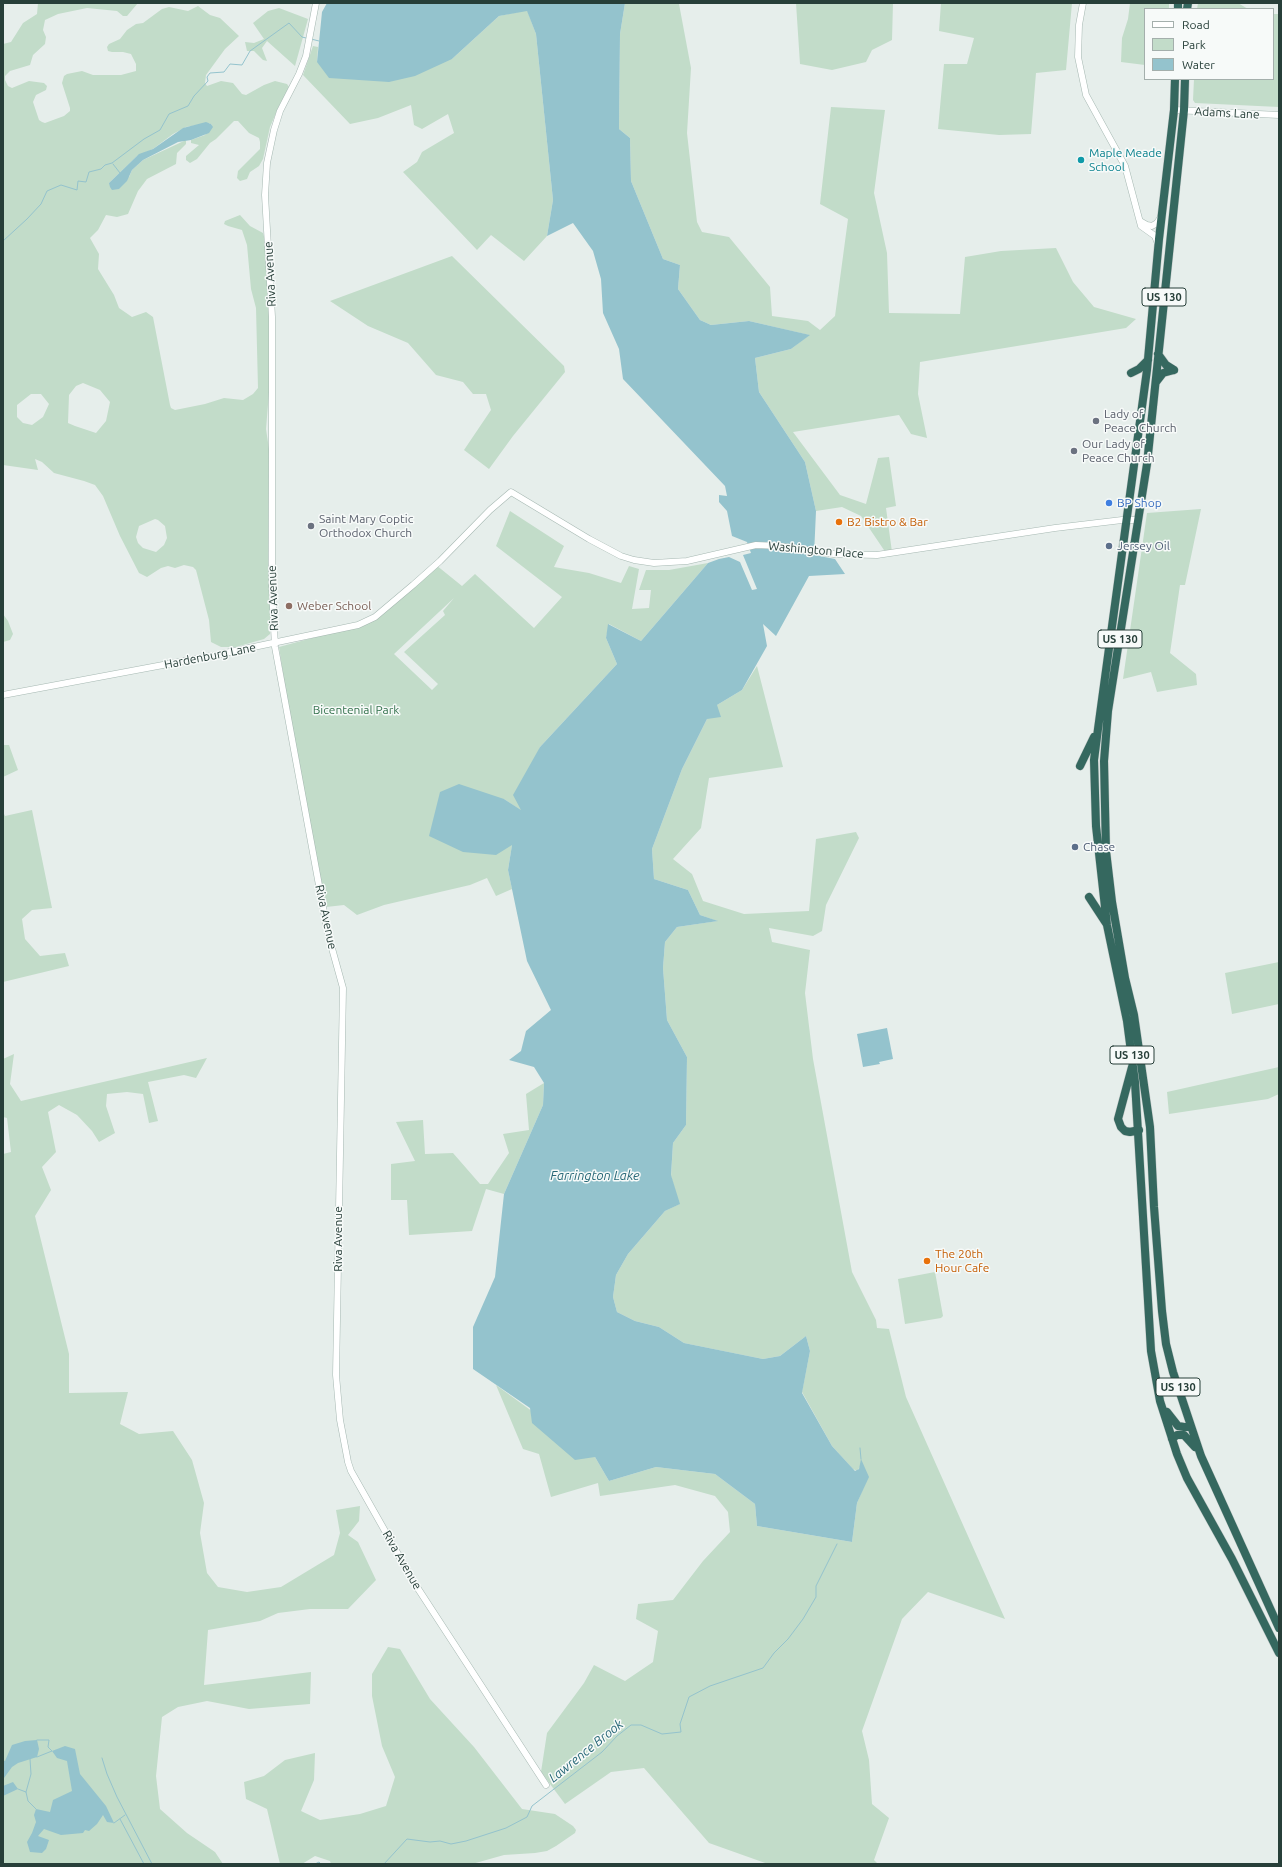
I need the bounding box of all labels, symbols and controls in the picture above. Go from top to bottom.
legend [1144,8,1274,80]
text: Road [1182,18,1210,31]
text: Park [1182,38,1206,51]
text: Water [1182,58,1215,71]
street label: Adams Lane [1194,104,1260,122]
place label: Maple Meade School [1089,146,1162,174]
marker: Maple Meade School [1076,155,1086,165]
street label: Riva Avenue [261,241,279,307]
road number: US 130 [1142,288,1186,306]
place label: Lady of Peace Church [1104,407,1177,435]
marker: Lady of Peace Church [1091,416,1101,426]
place label: Our Lady of Peace Church [1082,437,1155,465]
marker: Our Lady of Peace Church [1069,446,1079,456]
place label: BP Shop [1117,496,1162,510]
marker: BP Shop [1104,498,1114,508]
place label: Saint Mary Coptic Orthodox Church [319,512,413,540]
place label: B2 Bistro & Bar [847,515,928,529]
marker: B2 Bistro & Bar [834,517,844,527]
marker: Saint Mary Coptic Orthodox Church [306,521,316,531]
street label: Washington Place [768,539,864,561]
place label: Jersey Oil [1117,539,1170,553]
marker: Jersey Oil [1104,541,1114,551]
street label: Riva Avenue [265,565,281,631]
place label: Weber School [297,599,371,613]
marker: Weber School [284,601,294,611]
road number: US 130 [1098,630,1142,648]
street label: Hardenburg Lane [163,640,257,672]
park label: Bicentenial Park [313,703,399,717]
place label: Chase [1083,840,1115,854]
marker: Chase [1070,842,1080,852]
street label: Riva Avenue [312,883,340,951]
road number: US 130 [1110,1046,1154,1064]
water label: Farrington Lake [550,1168,640,1184]
street label: Riva Avenue [331,1206,345,1272]
place label: The 20th Hour Cafe [935,1247,989,1275]
marker: The 20th Hour Cafe [922,1256,932,1266]
road number: US 130 [1156,1378,1200,1396]
street label: Riva Avenue [379,1528,425,1592]
water label: Lawrence Brook [546,1716,626,1786]

